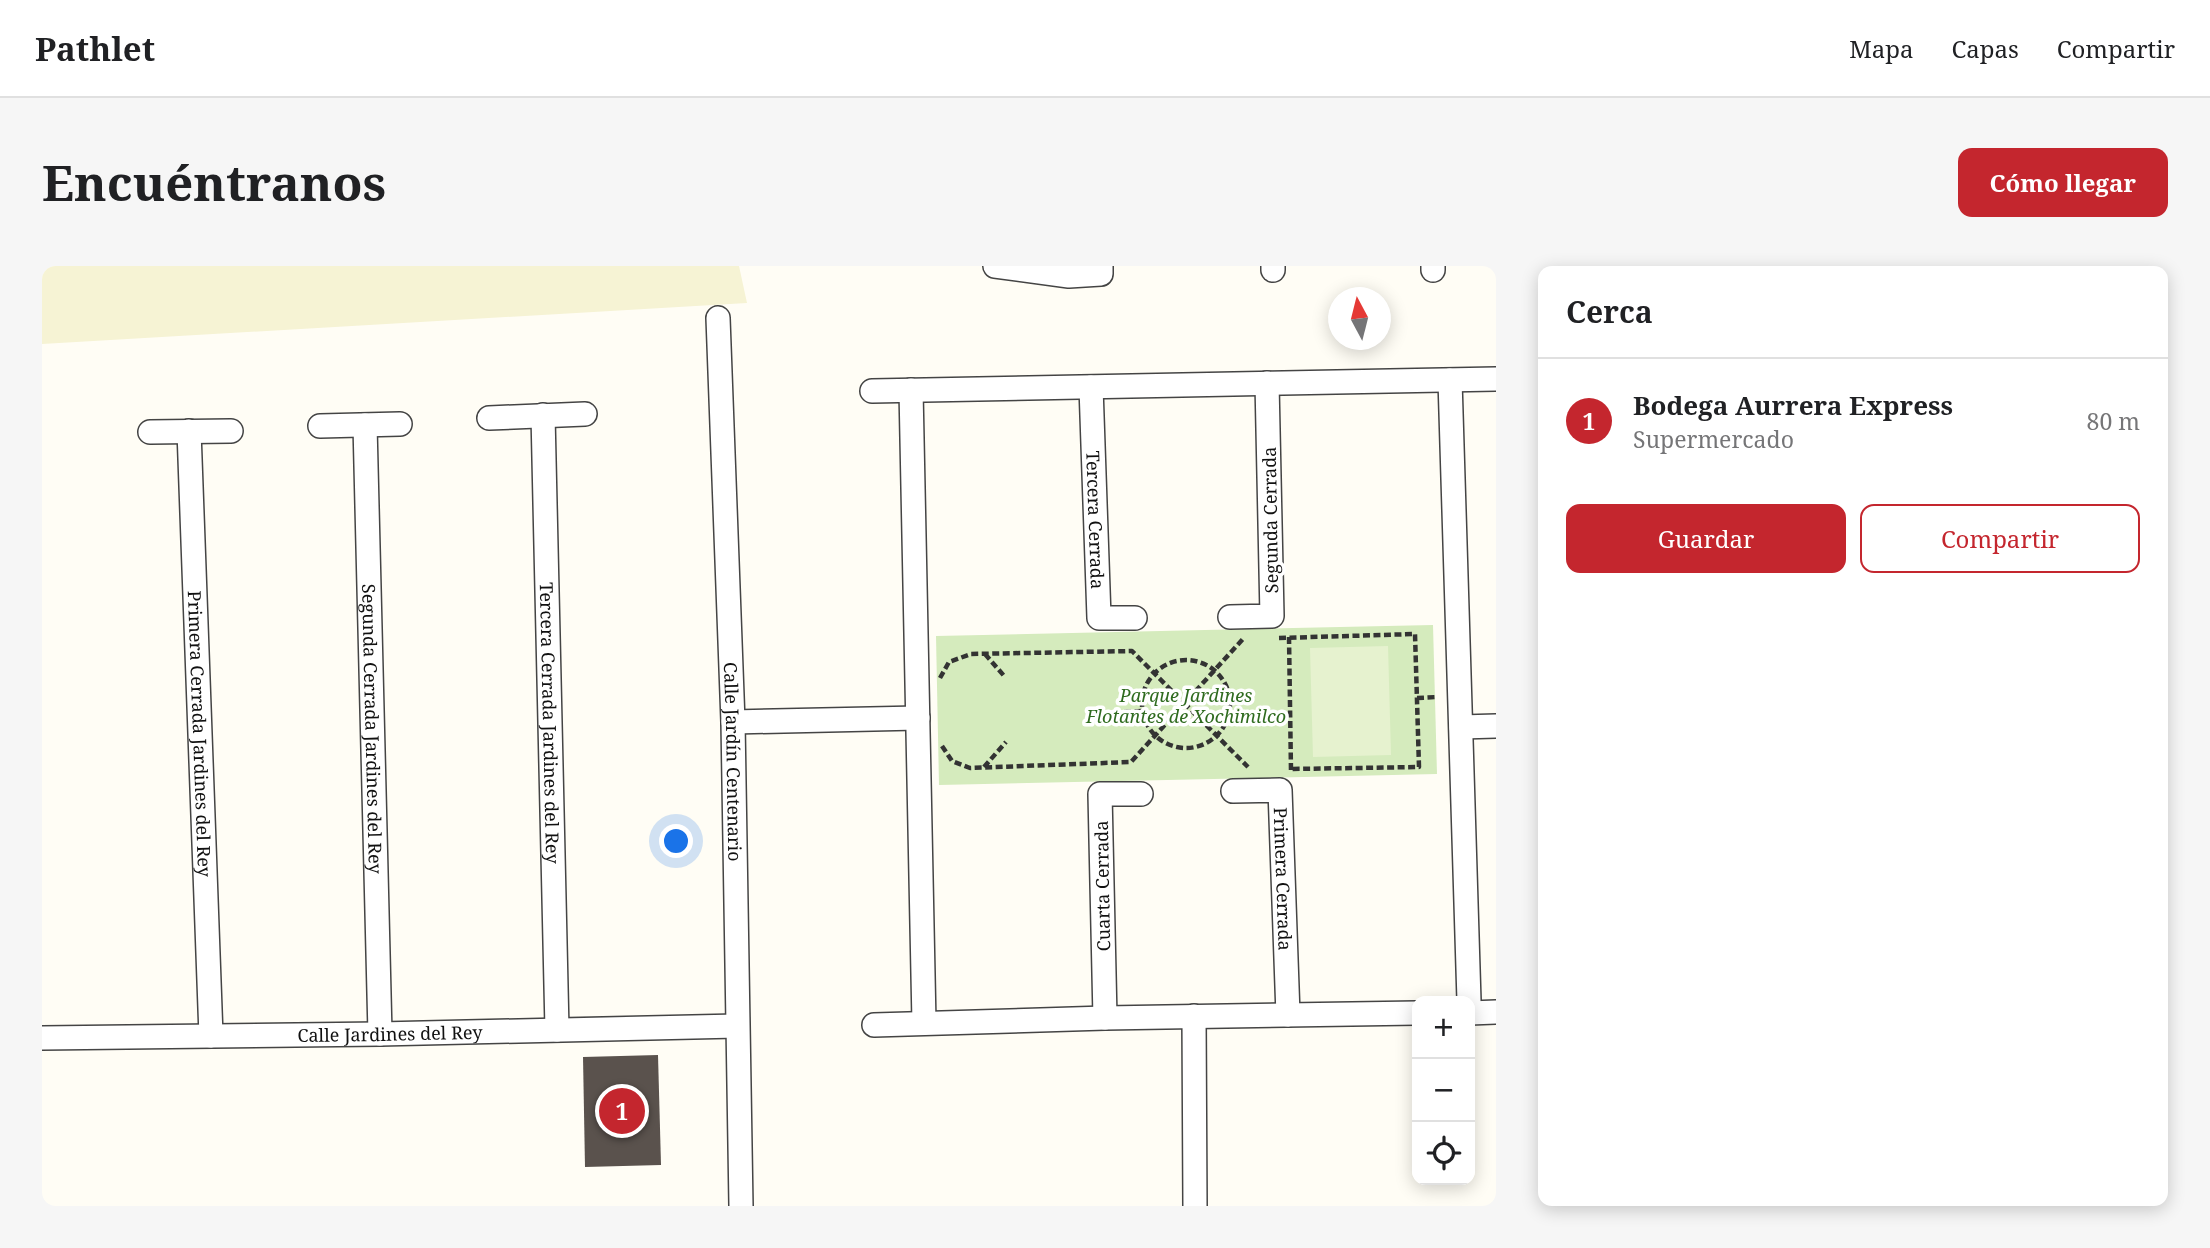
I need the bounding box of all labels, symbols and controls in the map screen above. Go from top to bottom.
text: Pathlet [35,26,155,71]
text: Mapa [1849,32,1913,65]
text: Capas [1951,32,2019,65]
text: Compartir [2057,32,2175,65]
button: Cómo llegar [1958,148,2168,217]
text: Encuéntranos [42,149,386,215]
north arrow [1328,287,1391,350]
text: Cerca [1566,291,1653,332]
text: Bodega Aurrera Express [1633,387,1953,423]
text: 1 [1583,405,1596,437]
text: 80 m [2087,405,2140,437]
text: Supermercado [1633,423,1794,455]
street label: Segunda Cerrada [1257,446,1283,594]
street label: Tercera Cerrada [1081,450,1110,589]
button: Guardar [1566,504,1846,573]
button: Compartir [1860,504,2140,573]
street label: Tercera Cerrada Jardines del Rey [535,582,565,865]
street label: Segunda Cerrada Jardines del Rey [357,584,388,875]
street label: Primera Cerrada Jardines del Rey [183,590,217,878]
street label: Calle Jardín Centenario [719,661,747,862]
park label: Parque Jardines Flotantes de Xochimilco [1085,683,1286,728]
street label: Primera Cerrada [1269,807,1298,951]
street label: Cuarta Cerrada [1089,820,1115,952]
your location [659,824,693,858]
map controls [1412,996,1475,1185]
button: + [1412,996,1475,1059]
street label: Calle Jardines del Rey [297,1020,484,1047]
button: − [1412,1059,1475,1122]
pin: 1 [599,1085,645,1137]
button: locate [1412,1122,1475,1185]

